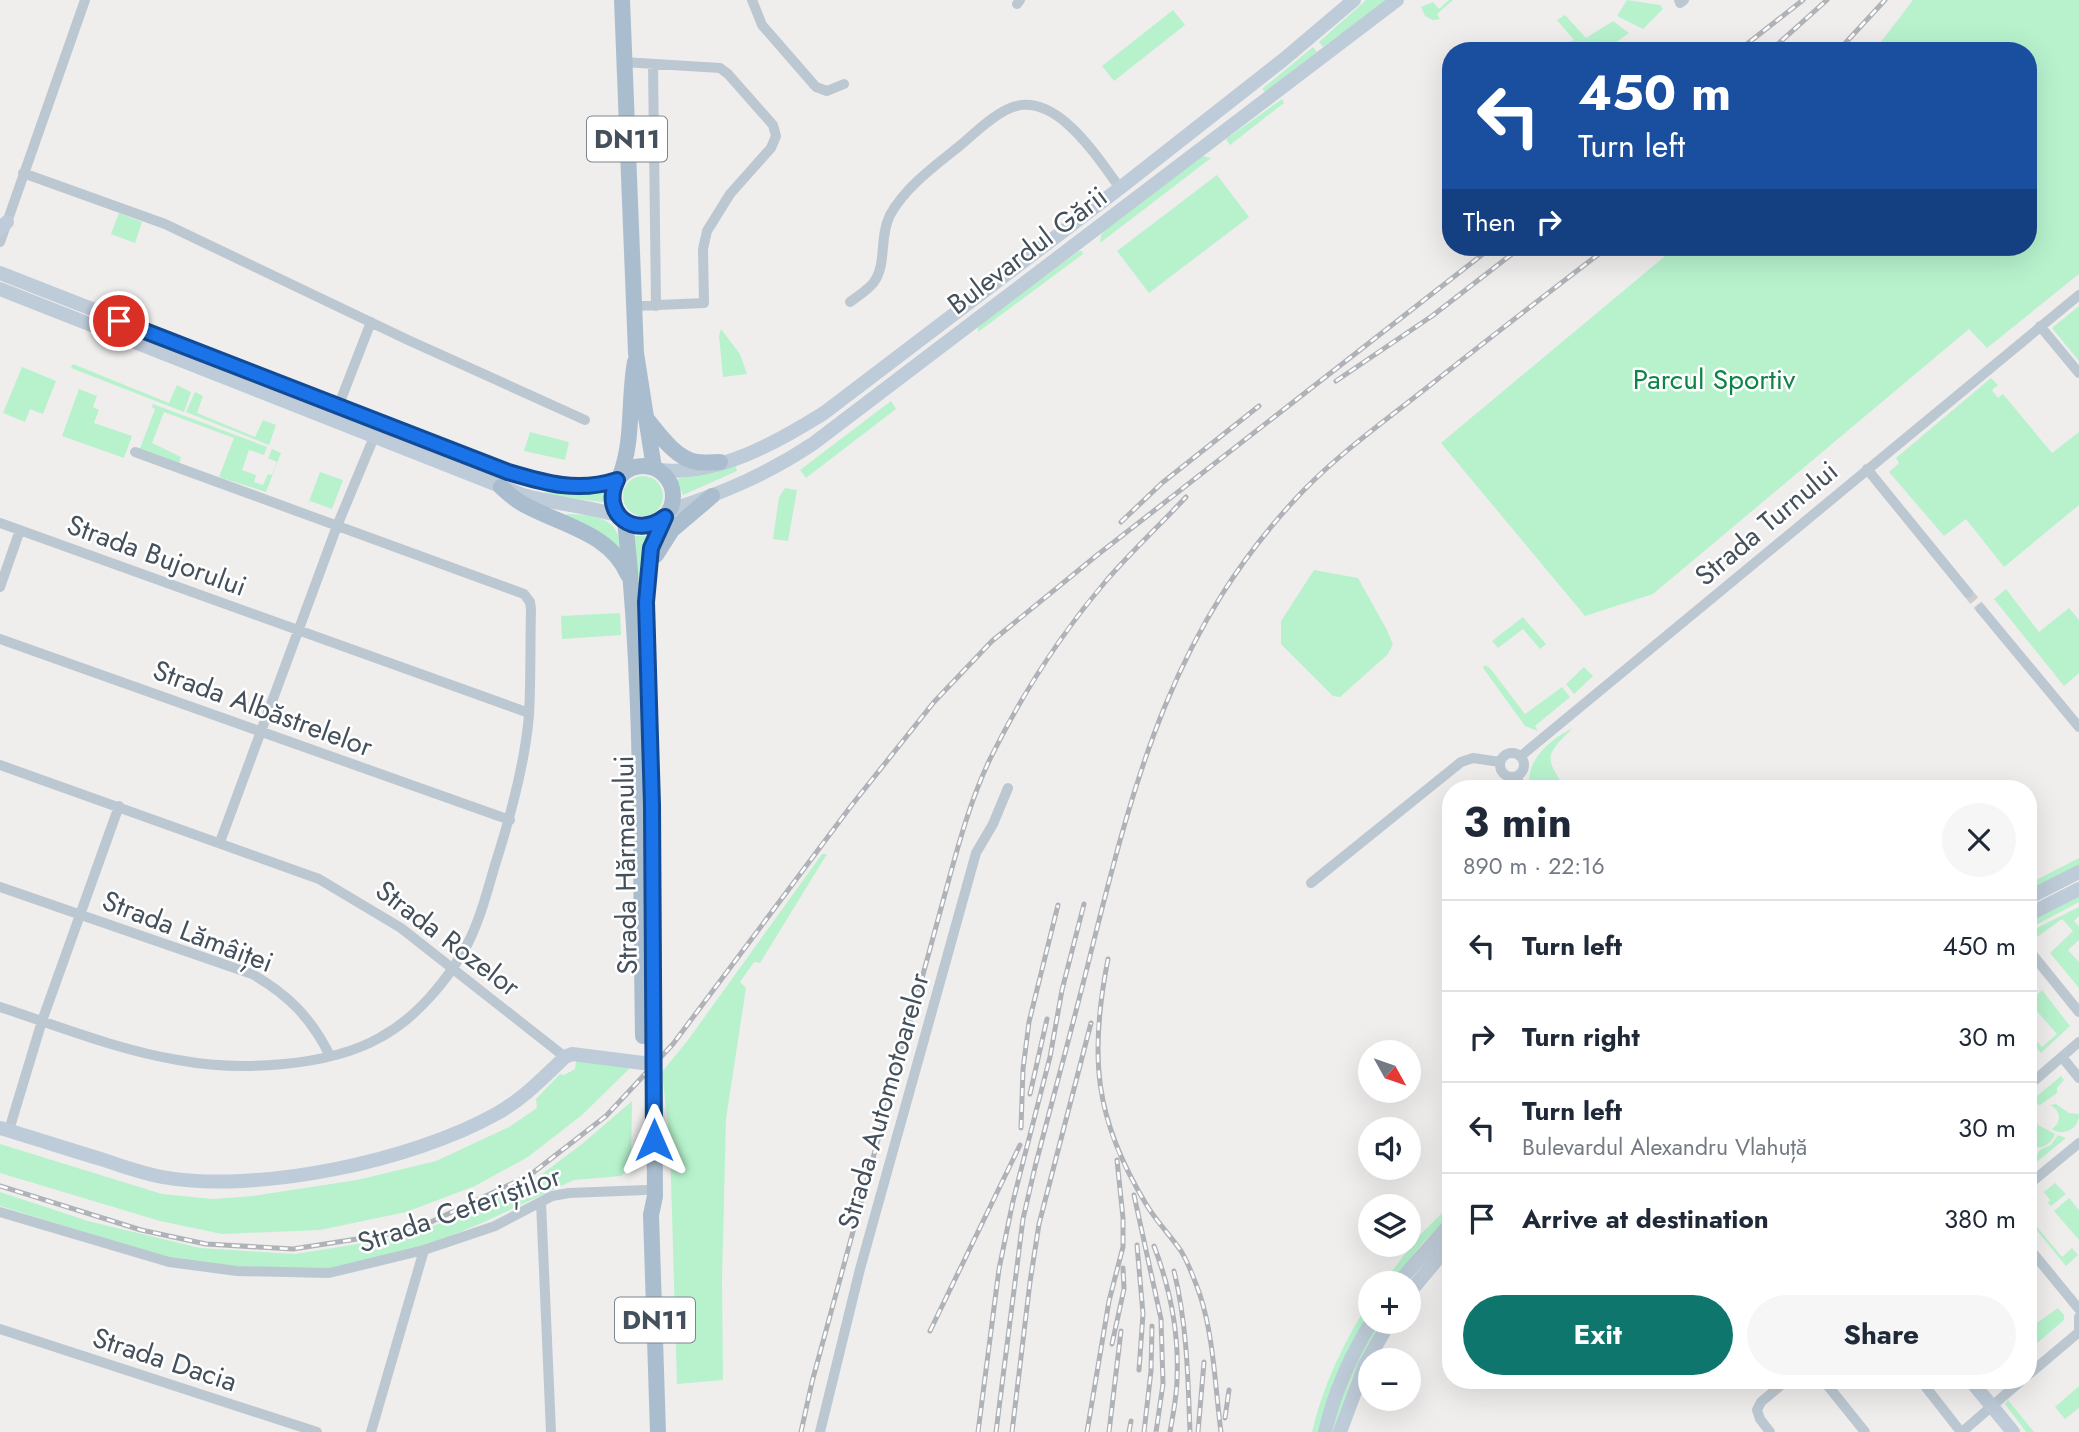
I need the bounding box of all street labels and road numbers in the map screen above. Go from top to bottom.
road number: DN11 [587,116,667,162]
street label: Bulevardul Gării [939,177,1116,324]
street label: Strada Turnului [1686,451,1847,596]
street label: Strada Bujorului [61,504,252,607]
street label: Strada Albăstrelelor [147,650,379,767]
street label: Strada Hărmanului [603,755,648,975]
street label: Strada Rozelor [367,870,529,1007]
street label: Strada Lămâiței [96,880,279,983]
street label: Strada Automotoarelor [827,968,940,1234]
street label: Strada Ceferiștilor [352,1155,567,1263]
road number: DN11 [615,1298,695,1343]
street label: Strada Dacia [87,1317,242,1402]

